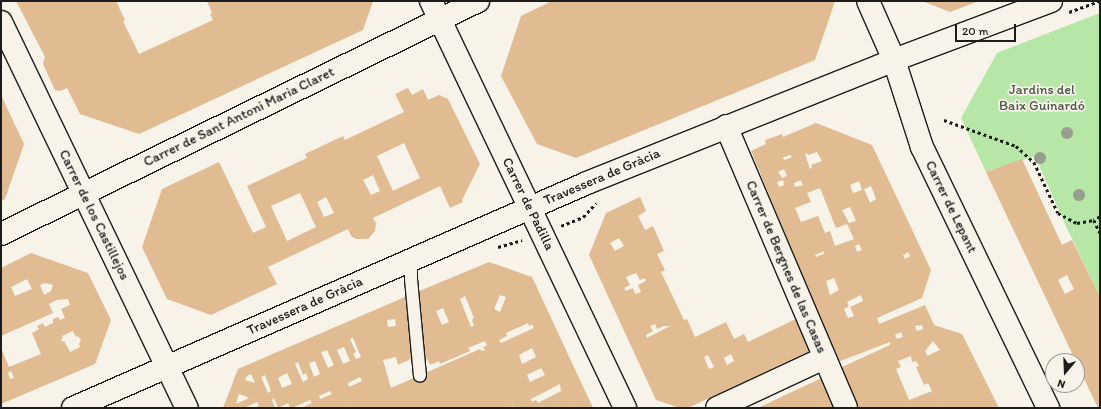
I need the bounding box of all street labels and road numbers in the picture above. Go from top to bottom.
street label: Carrer de Sant Antoni Maria Claret [141,63,337,171]
street label: Travessera de Gràcia [541,145,663,209]
street label: Carrer de los Castillejos [55,147,133,283]
street label: Carrer de Padilla [498,155,558,253]
street label: Carrer de Lepant [921,158,981,256]
street label: Carrer de Bergnes de las Casas [742,178,830,356]
street label: Travessera de Gràcia [245,273,365,339]

